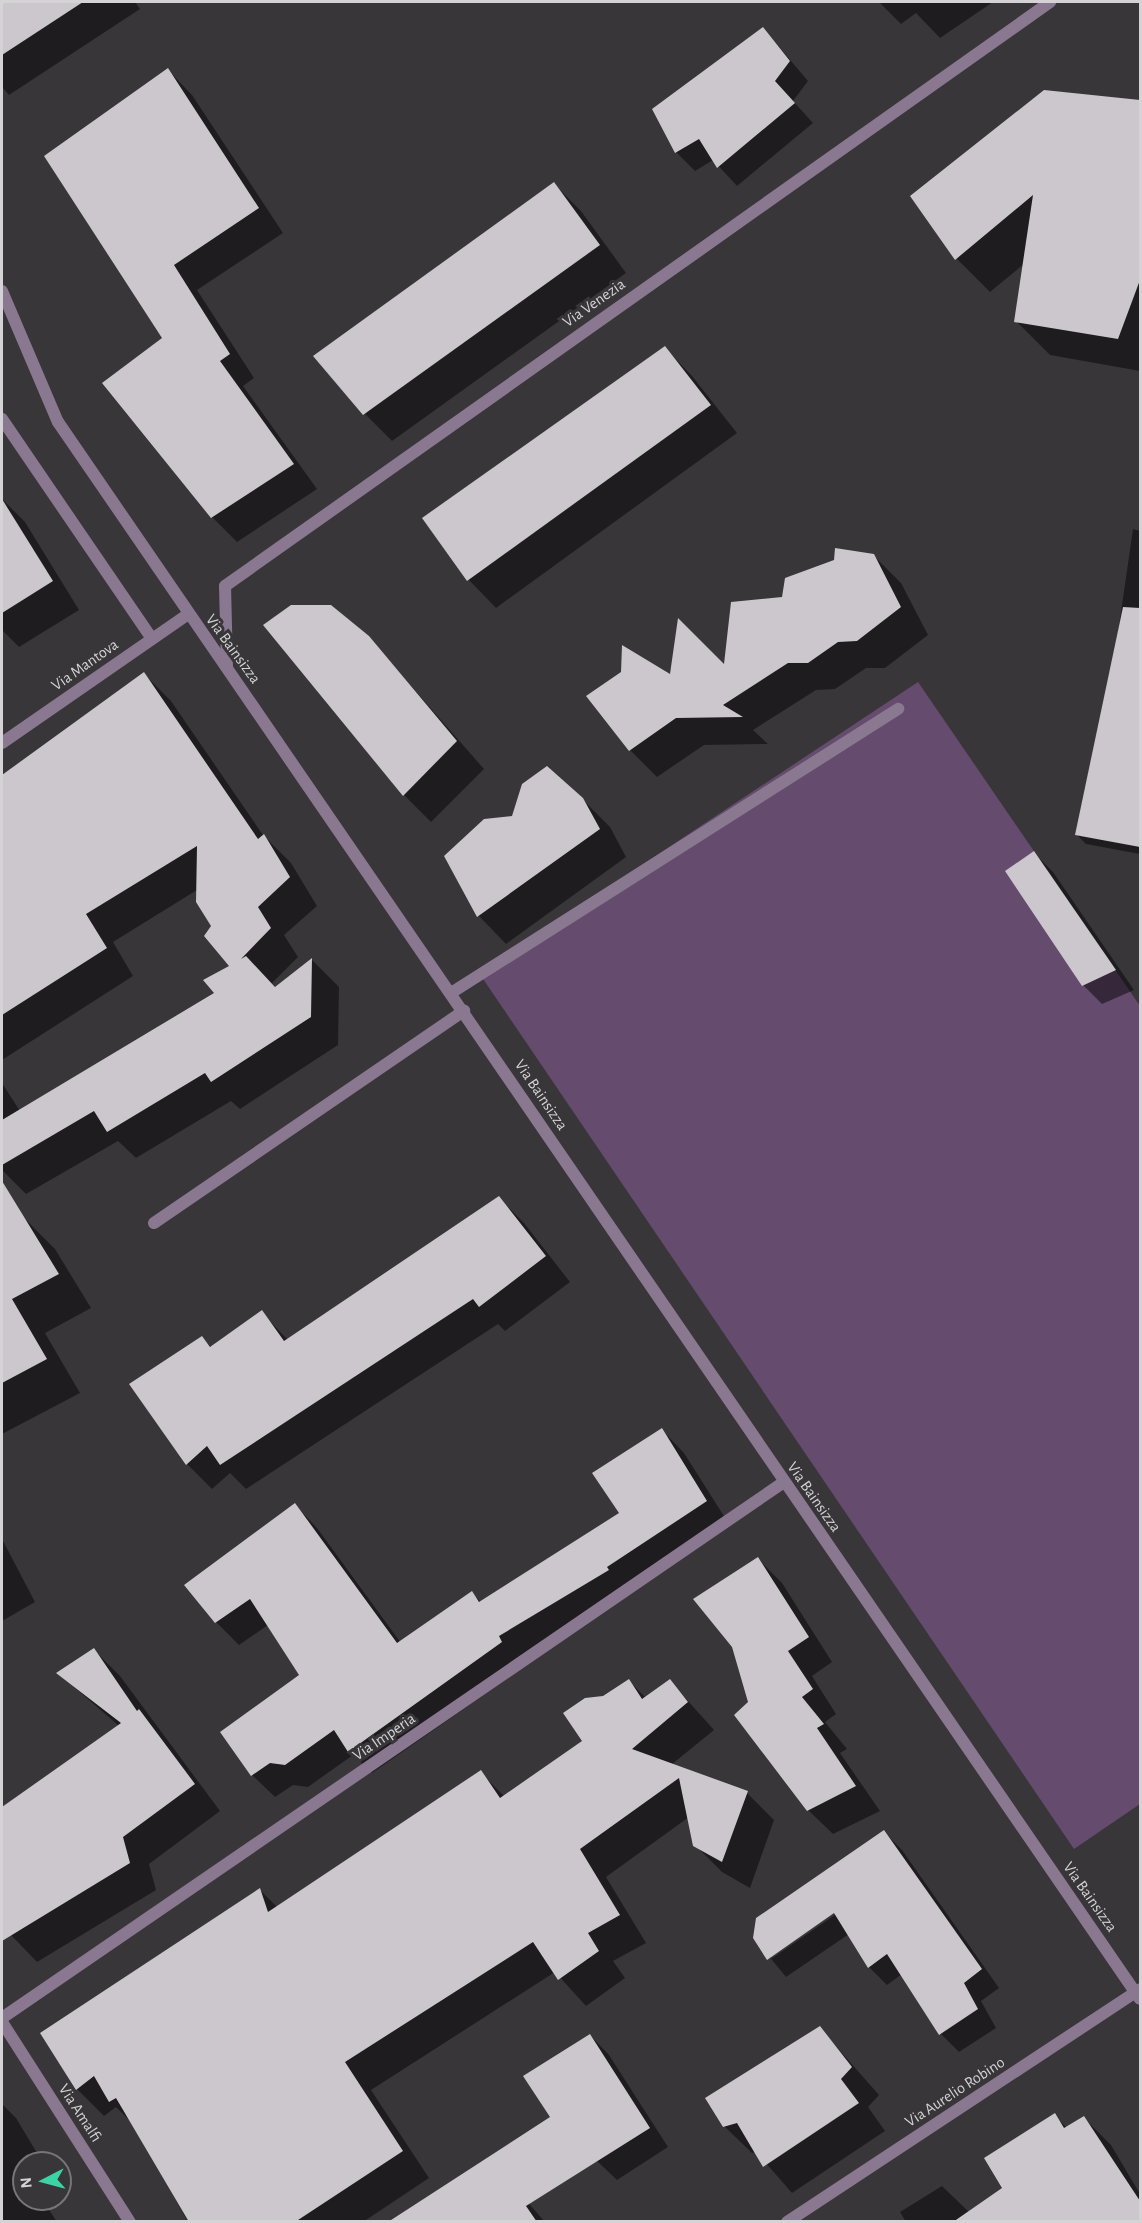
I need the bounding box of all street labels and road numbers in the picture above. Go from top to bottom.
street label: Via Venezia [559,274,629,332]
street label: Via Bainsizza [201,610,265,688]
street label: Via Mantova [48,635,122,695]
street label: Via Bainsizza [510,1056,572,1134]
street label: Via Bainsizza [783,1458,845,1536]
street label: Via Imperia [349,1709,419,1765]
street label: Via Bainsizza [1059,1858,1121,1936]
street label: Via Aurelio Robino [902,2053,1008,2131]
street label: Via Amalfi [54,2080,106,2146]

